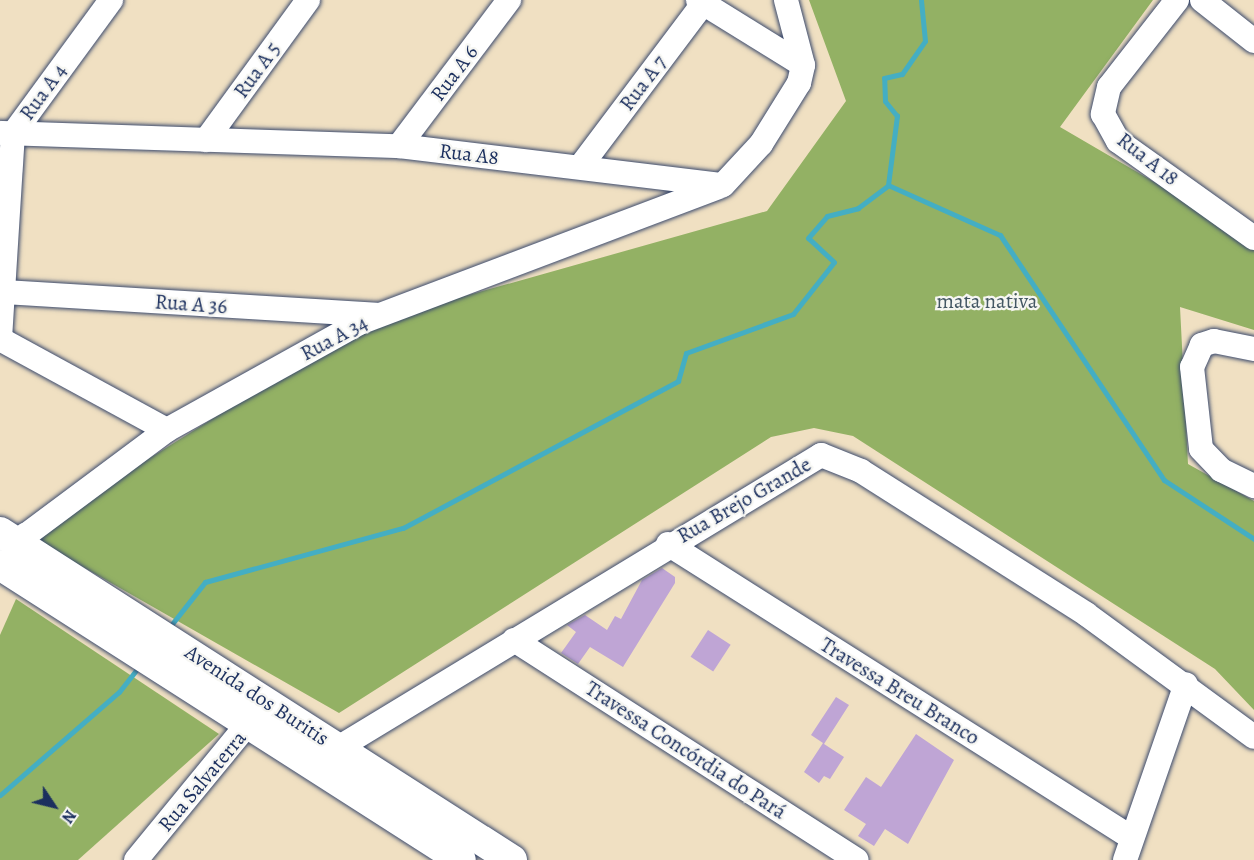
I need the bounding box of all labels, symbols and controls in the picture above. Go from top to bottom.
street label: Rua A 5 [228,37,286,103]
street label: Rua A 6 [425,40,483,106]
street label: Rua A 7 [614,50,672,116]
street label: Rua A 4 [14,59,72,125]
street label: Rua A 18 [1112,127,1184,191]
street label: Rua A8 [438,138,500,170]
park label: mata nativa [936,288,1038,314]
street label: Rua A 36 [154,289,228,319]
street label: Rua A 34 [296,310,372,366]
street label: Rua Brejo Grande [673,452,815,548]
street label: Travessa Breu Branco [816,632,984,750]
street label: Avenida dos Buritis [180,639,334,751]
street label: Travessa Concórdia do Pará [581,676,791,824]
street label: Rua Salvaterra [153,725,251,837]
north arrow [24,776,84,836]
text: N [56,805,81,827]

